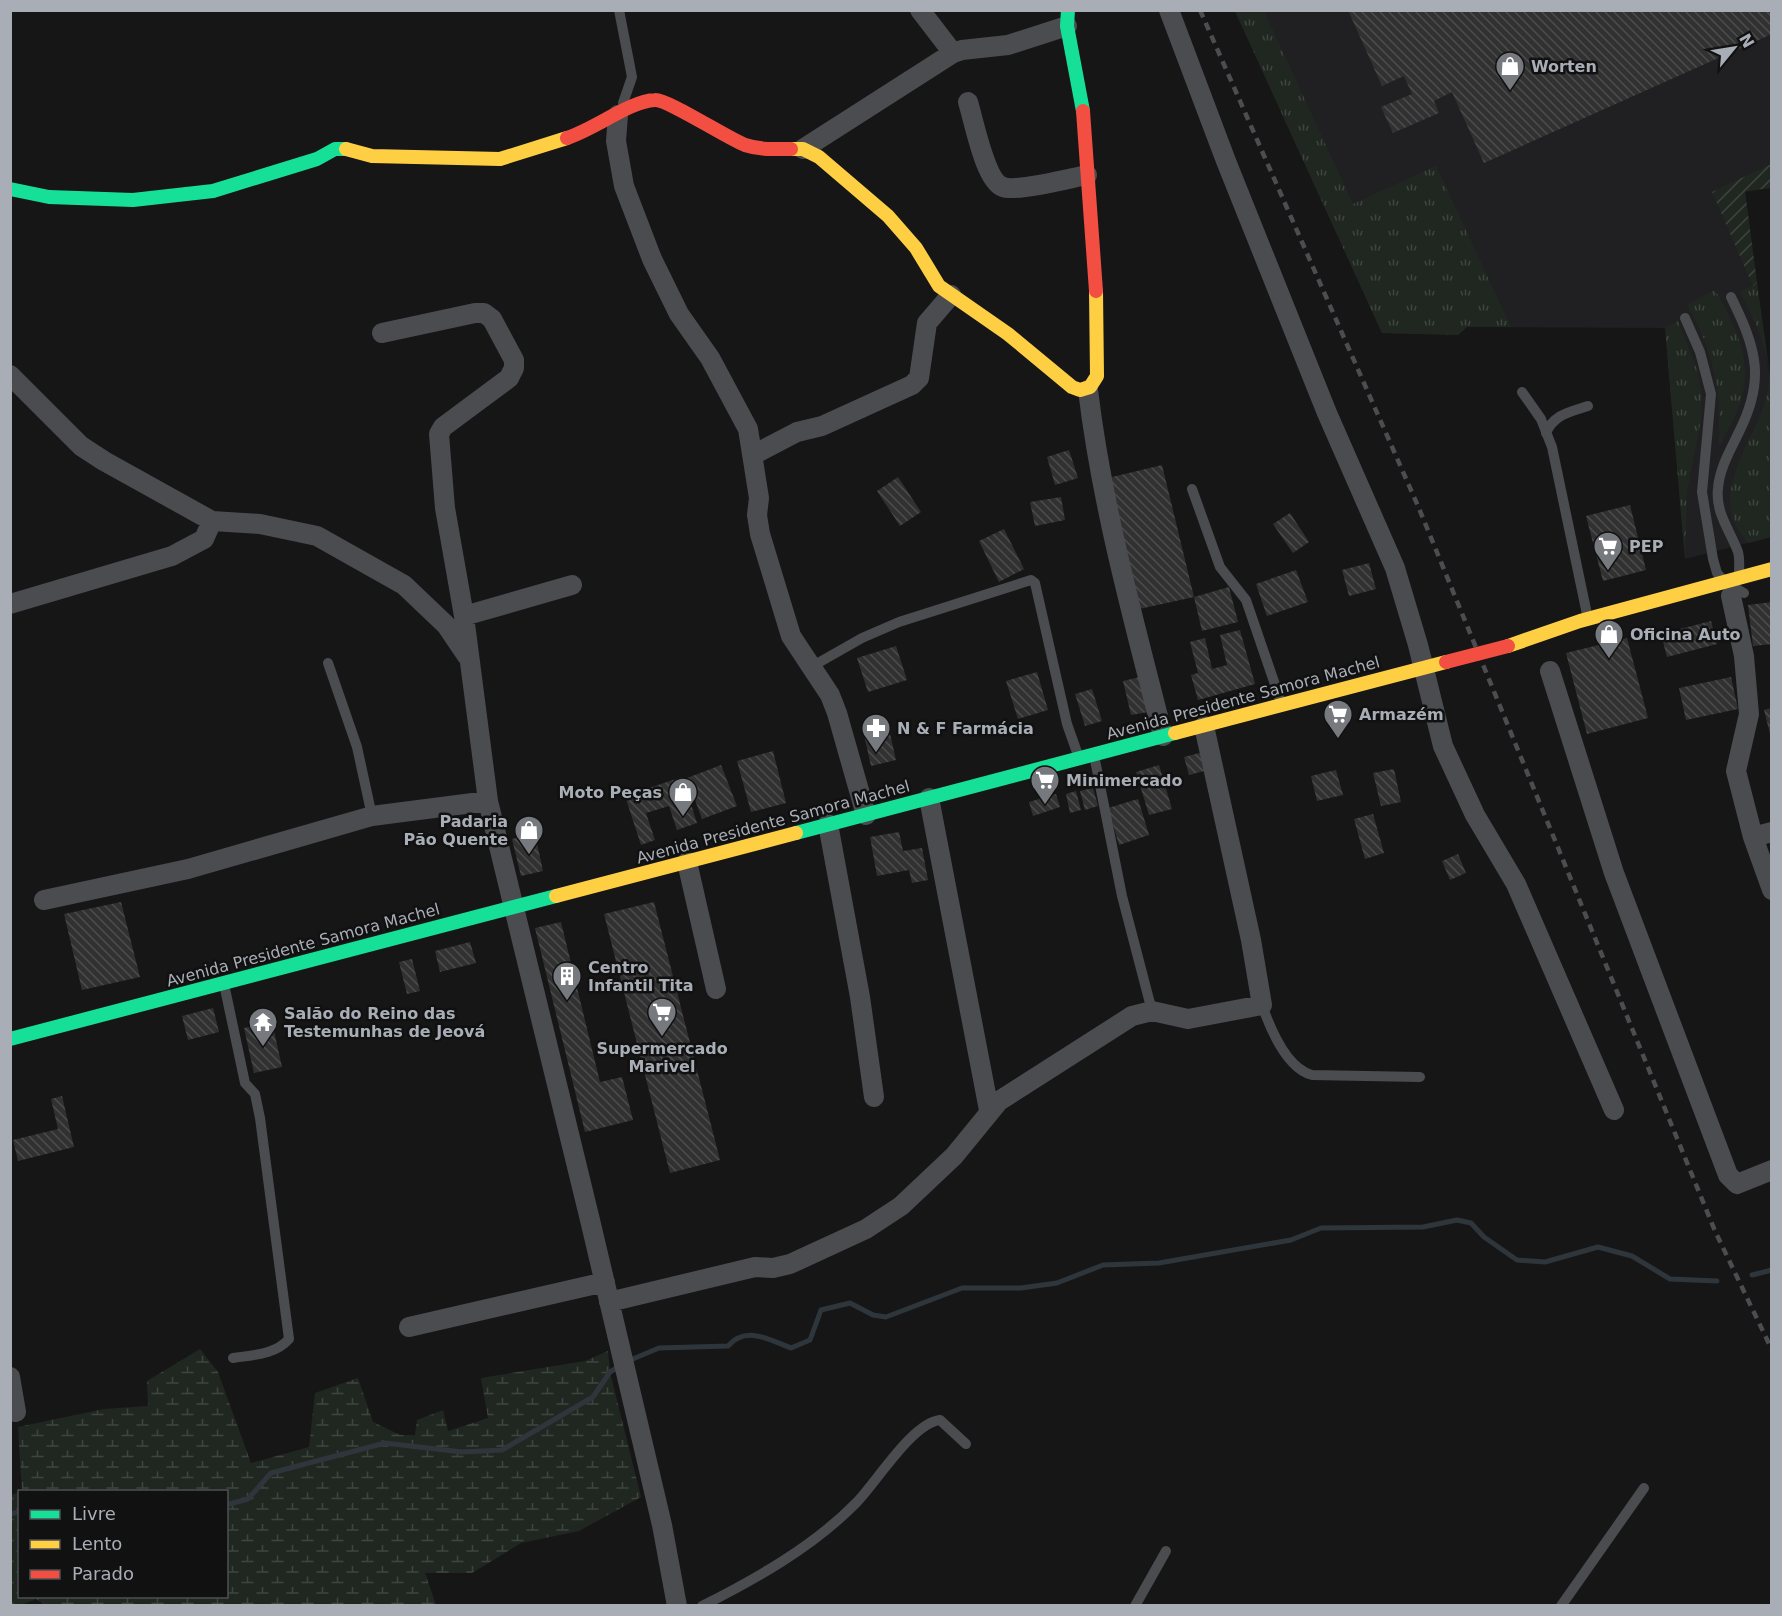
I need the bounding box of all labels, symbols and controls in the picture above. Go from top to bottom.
north arrow [1704,18,1764,78]
text: N [1735,30,1758,51]
shop icon: Worten [1494,50,1526,92]
place label: Worten [1531,57,1597,76]
supermarket icon: PEP [1592,530,1624,572]
place label: PEP [1629,537,1664,556]
shop icon: Oficina Auto [1593,618,1625,660]
place label: Oficina Auto [1630,625,1741,644]
street label: Avenida Presidente Samora Machel [1104,652,1382,744]
supermarket icon: Armazém [1322,698,1354,740]
place label: Armazém [1359,705,1444,724]
pharmacy icon: N & F Farmácia [860,712,892,754]
place label: N & F Farmácia [897,719,1034,738]
supermarket icon: Minimercado [1029,764,1061,806]
place label: Minimercado [1066,771,1182,790]
street label: Avenida Presidente Samora Machel [634,776,912,868]
shop icon: Moto Peças [667,776,699,818]
place label: Moto Peças [558,783,662,802]
place label: Padaria Pão Quente [404,812,508,849]
shop icon: Padaria Pão Quente [513,814,545,856]
street label: Avenida Presidente Samora Machel [164,899,442,991]
place label: Centro Infantil Tita [588,958,694,995]
building icon: Centro Infantil Tita [551,960,583,1002]
supermarket icon: Supermercado Marivel [646,996,678,1038]
place label: Salão do Reino das Testemunhas de Jeová [284,1004,485,1041]
temple icon: Salão do Reino das Testemunhas de Jeová [247,1006,279,1048]
place label: Supermercado Marivel [596,1039,728,1076]
legend [18,1490,228,1598]
text: Livre [72,1503,116,1524]
text: Lento [72,1533,122,1554]
text: Parado [72,1563,134,1584]

